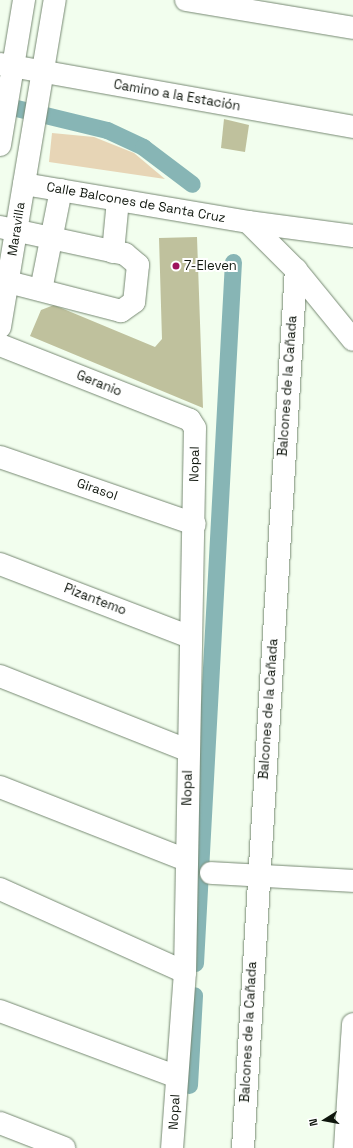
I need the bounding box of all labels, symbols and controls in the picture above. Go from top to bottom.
street label: Camino a la Estación [112,77,242,115]
street label: Calle Balcones de Santa Cruz [45,180,227,226]
street label: Maravilla [5,201,29,257]
place label: 7-Eleven [184,258,237,274]
marker: 7-Eleven [171,261,181,271]
street label: Balcones de la Cañada [275,315,301,457]
street label: Geranio [74,368,124,400]
street label: Nopal [187,446,203,482]
street label: Girasol [75,476,119,504]
street label: Pizantemo [62,581,128,619]
street label: Balcones de la Cañada [256,638,282,780]
street label: Nopal [180,770,196,806]
street label: Balcones de la Cañada [238,961,260,1103]
street label: Nopal [166,1094,184,1130]
north arrow [305,1100,345,1140]
text: N [306,1117,321,1127]

